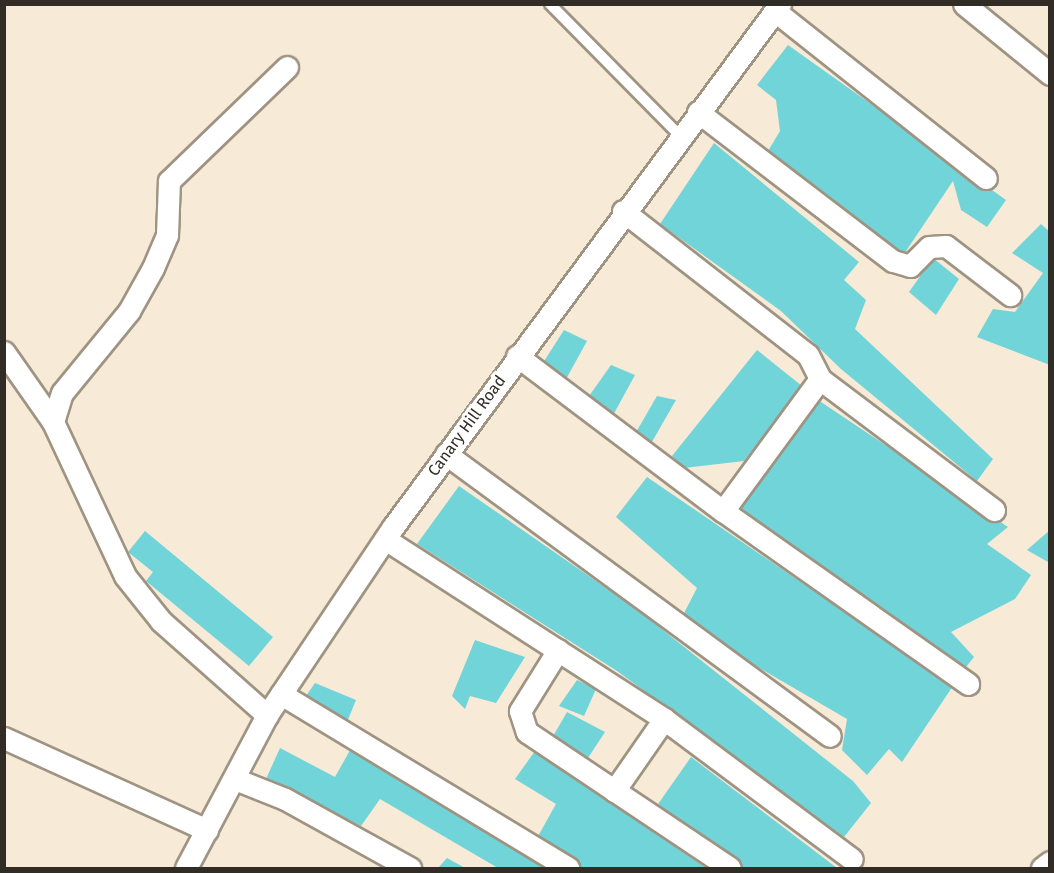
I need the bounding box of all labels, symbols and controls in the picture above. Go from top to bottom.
street label: Canary Hill Road [424,372,510,480]

